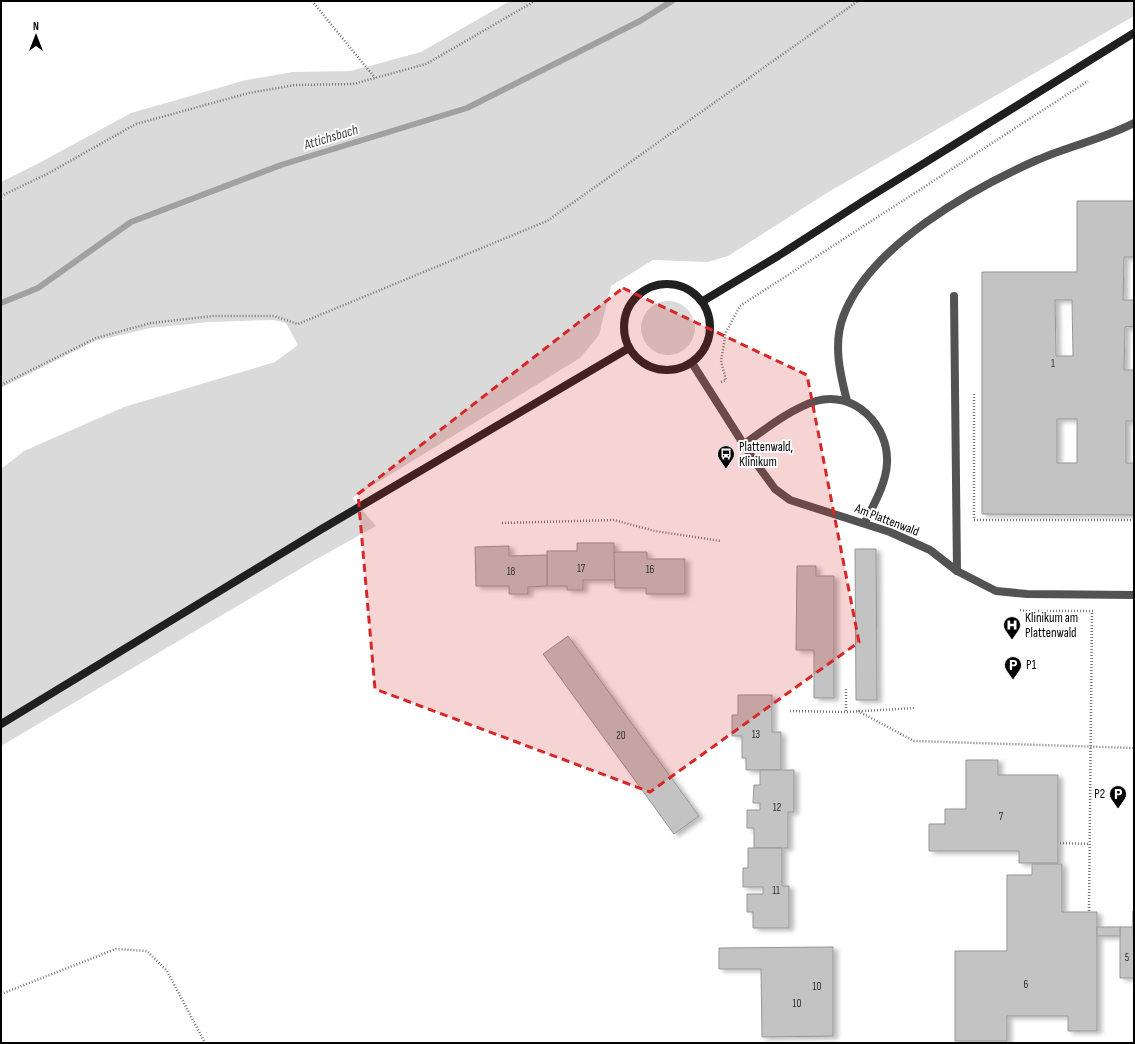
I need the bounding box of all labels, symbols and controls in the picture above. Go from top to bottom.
north arrow [16,16,56,56]
text: N [33,20,39,33]
water label: Attichsbach [301,121,360,154]
house number: 1 [1051,357,1055,370]
place label: Plattenwald, Klinikum [739,439,793,470]
bus stop icon: Plattenwald, Klinikum [716,444,736,469]
street label: Am Plattenwald [852,500,921,540]
house number: 17 [577,562,586,575]
house number: 16 [646,563,655,576]
house number: 18 [507,565,516,578]
place label: Klinikum am Plattenwald [1025,610,1078,641]
hospital icon: Klinikum am Plattenwald [1002,615,1022,640]
parking icon: P1 [1003,655,1023,680]
place label: P1 [1026,657,1037,673]
house number: 13 [752,728,761,741]
house number: 20 [616,729,626,742]
parking icon: P2 [1108,784,1128,809]
place label: P2 [1094,786,1105,802]
house number: 12 [773,801,782,814]
house number: 7 [999,810,1004,823]
house number: 11 [772,884,780,897]
house number: 5 [1125,951,1129,964]
house number: 6 [1024,978,1029,991]
house number: 10 [813,980,821,993]
house number: 10 [793,997,801,1010]

